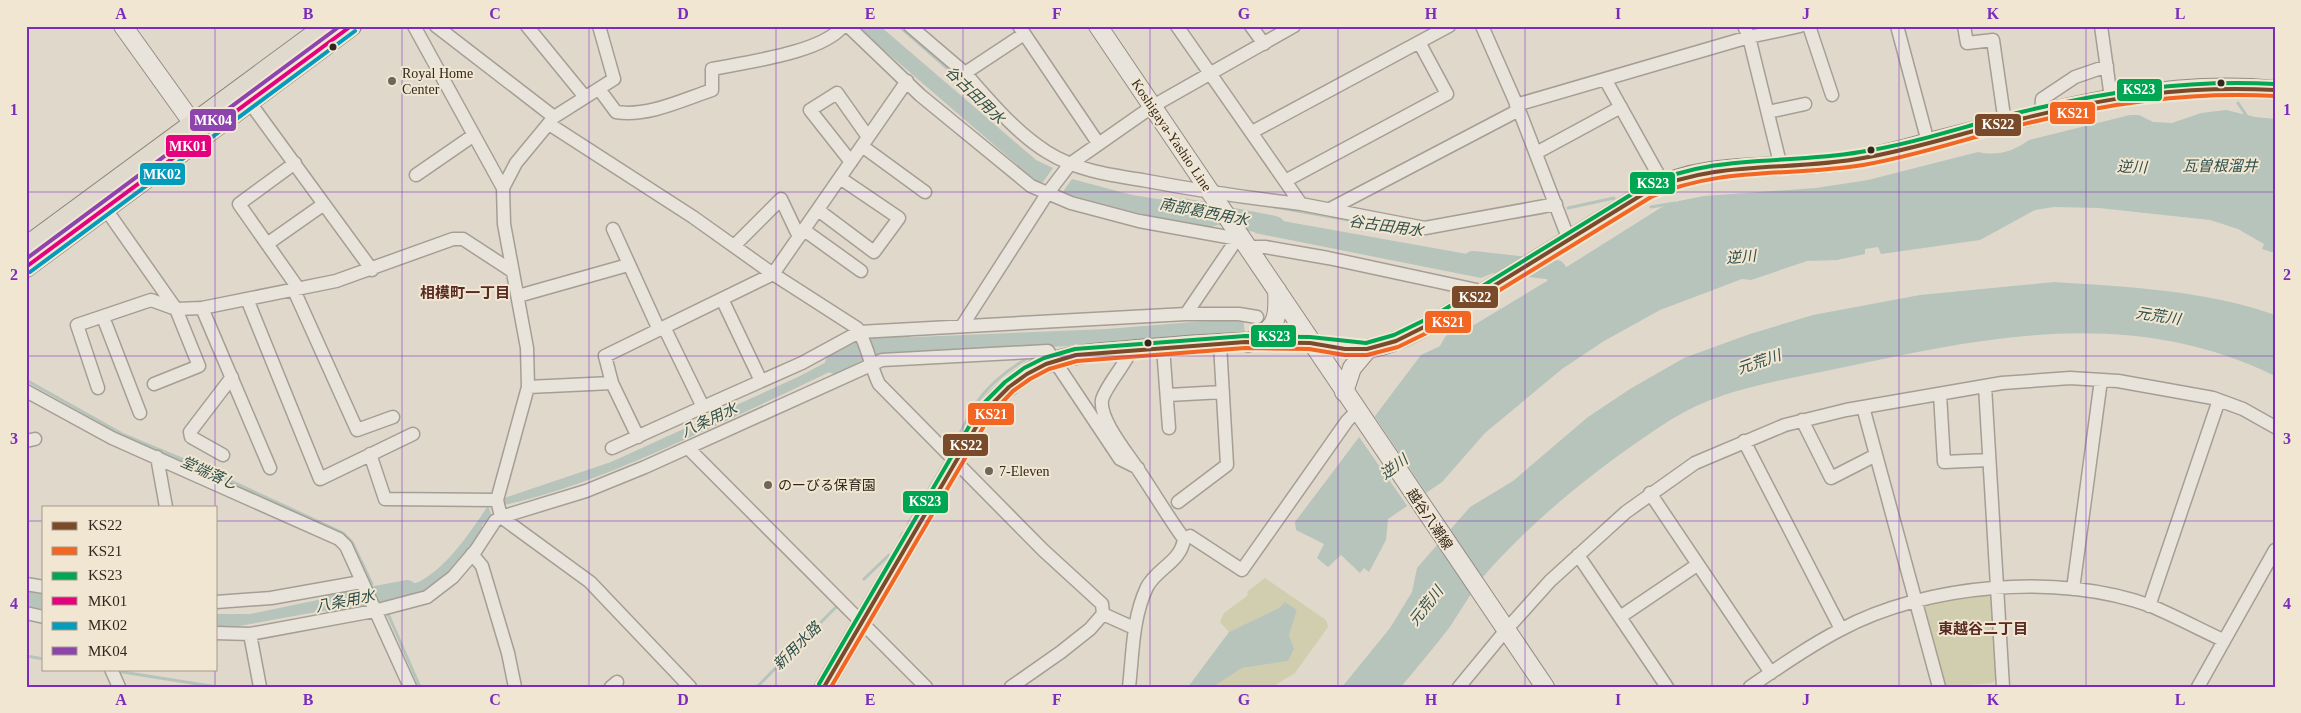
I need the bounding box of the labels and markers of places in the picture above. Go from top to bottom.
unlabelled marker [328,42,338,52]
place label: Royal Home Center [402,66,473,97]
marker: Royal Home Center [386,75,398,87]
unlabelled marker [2216,78,2226,88]
unlabelled marker [1866,145,1876,155]
unlabelled marker [1143,338,1153,348]
place label: 7-Eleven [999,464,1050,479]
marker: 7-Eleven [983,465,995,477]
place label: のーびる保育園 [778,478,876,493]
marker: のーびる保育園 [762,479,774,491]

